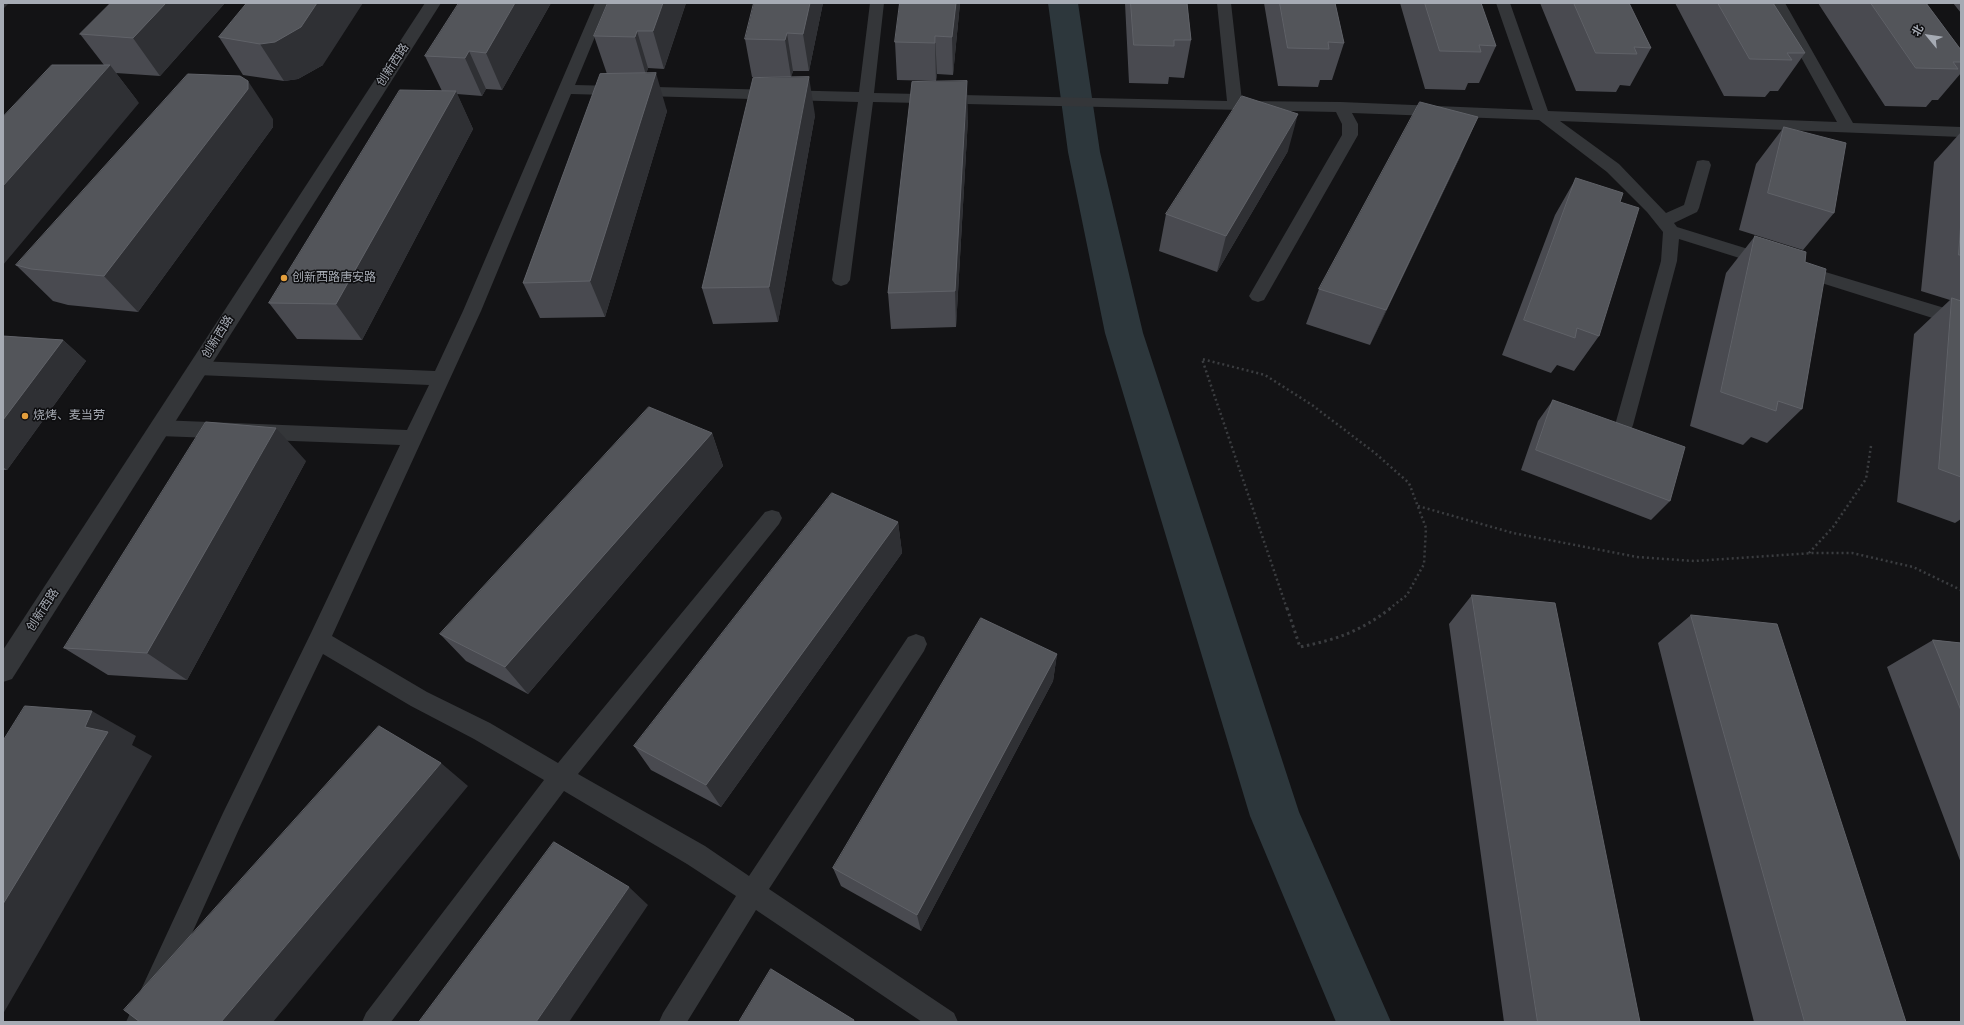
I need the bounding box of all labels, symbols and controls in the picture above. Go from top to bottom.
north arrow [1908,16,1948,56]
text: 北 [1909,22,1926,38]
street label: 创新西路 [374,41,412,89]
place label: 创新西路唐安路 [292,271,376,285]
marker: 创新西路唐安路 [279,273,289,283]
street label: 创新西路 [199,313,237,361]
place label: 烧烤、麦当劳 [33,409,105,423]
marker: 烧烤、麦当劳 [20,411,30,421]
street label: 创新西路 [24,586,62,634]

